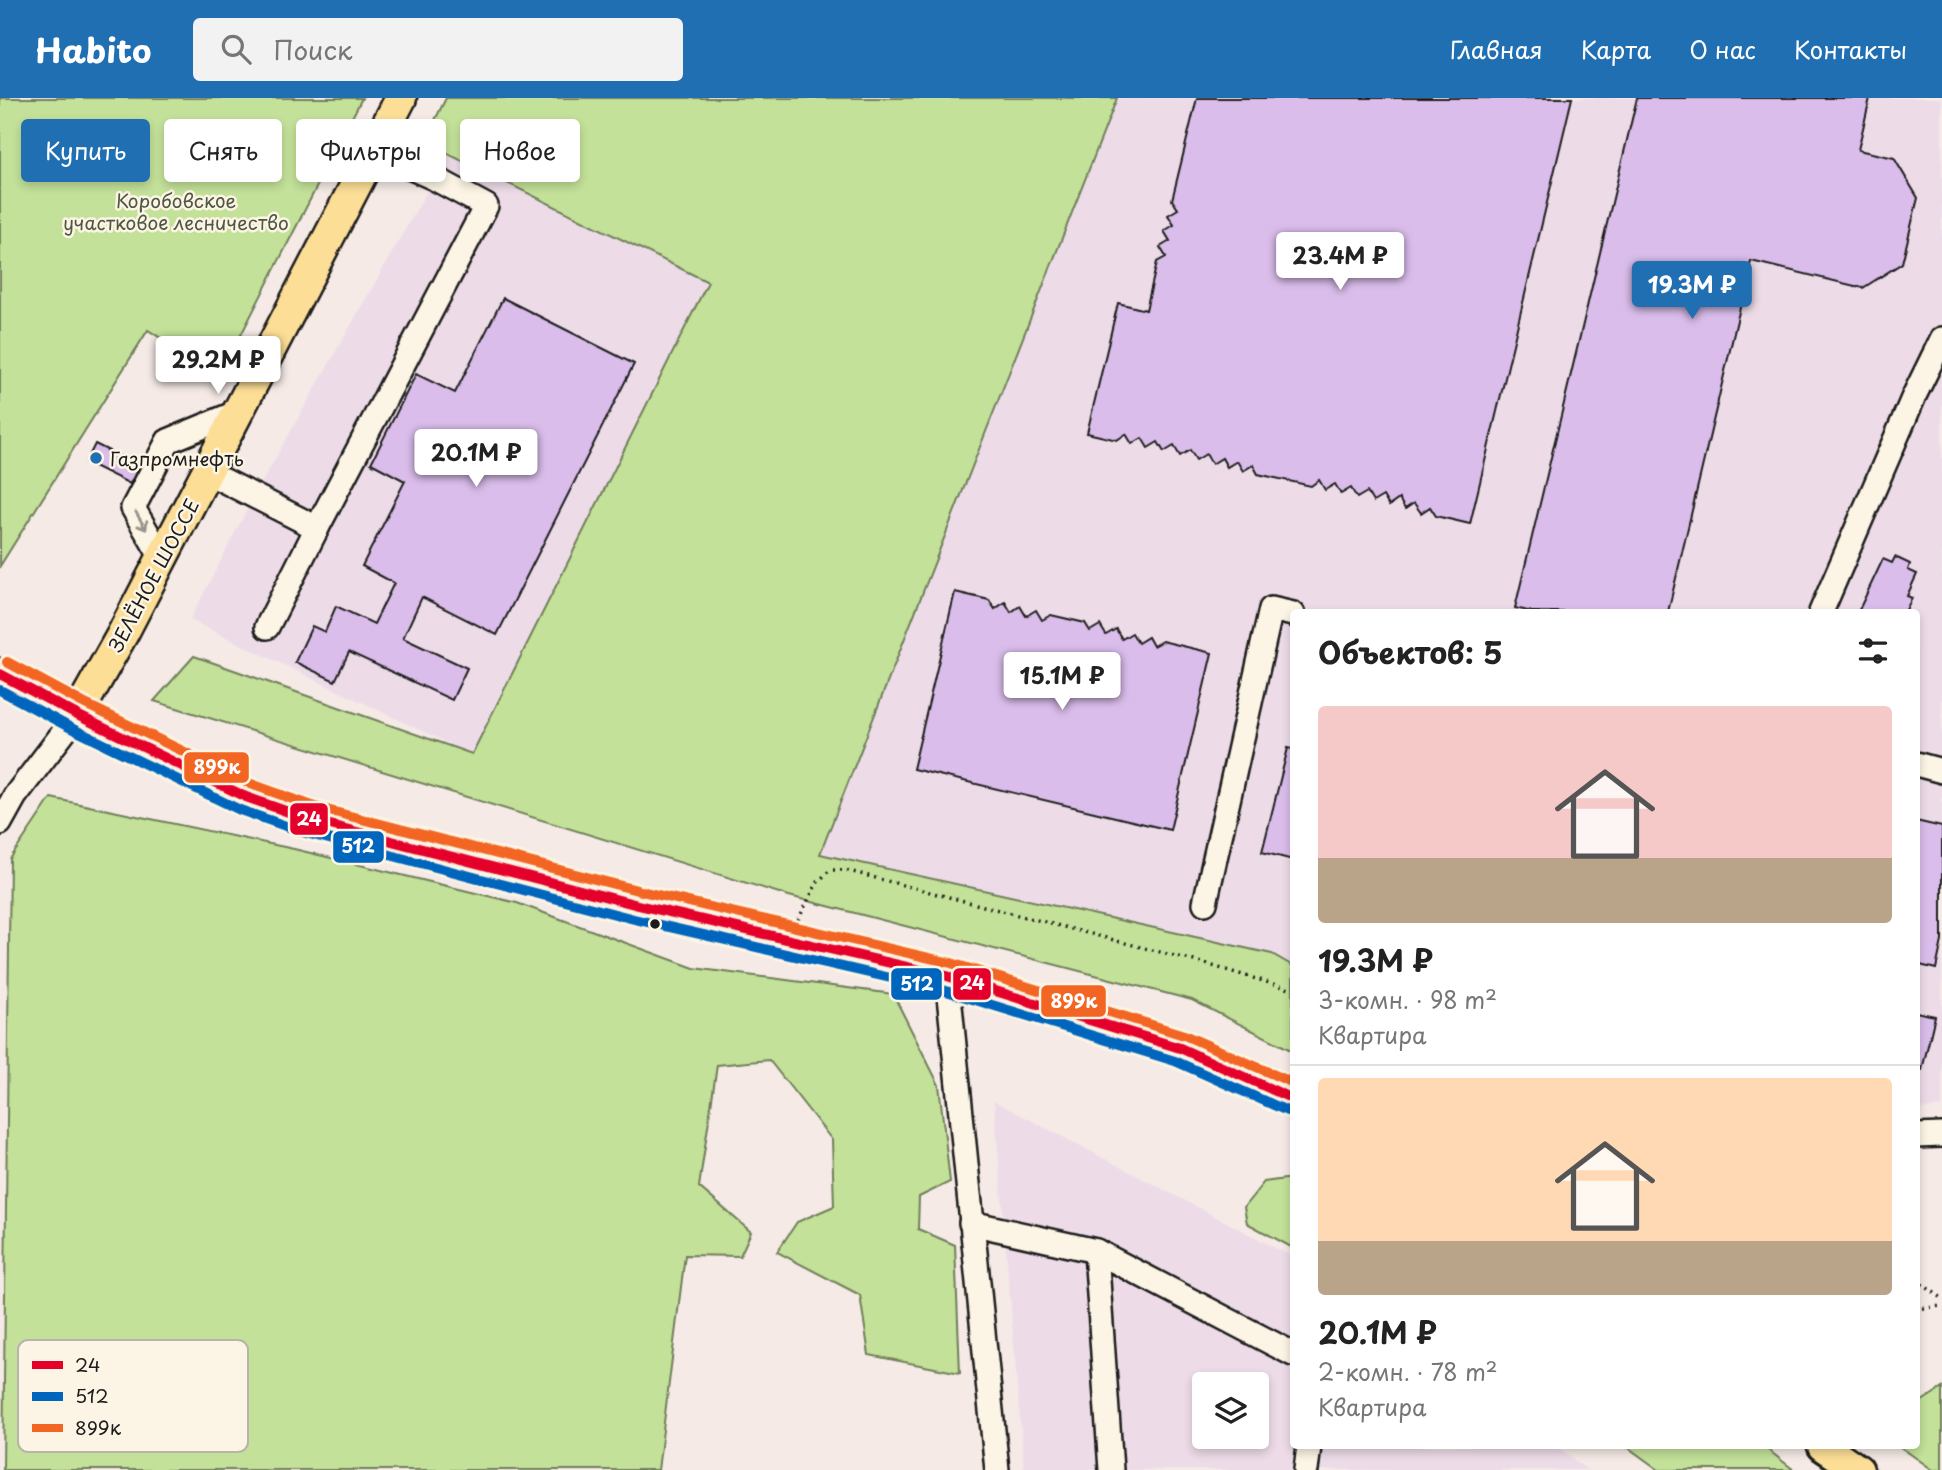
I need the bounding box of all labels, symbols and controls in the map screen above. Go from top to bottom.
search box [193,18,683,81]
text: Habito [35,24,151,74]
icon: search [217,30,255,68]
text: Поиск [273,30,352,69]
text: Главная [1450,31,1543,67]
text: Карта [1581,31,1651,67]
text: О нас [1689,31,1756,67]
text: Контакты [1794,31,1907,67]
chip: Купить [21,119,150,182]
chip: Снять [164,119,282,182]
chip: Фильтры [296,119,446,182]
chip: Новое [460,119,580,182]
park label: Коробовское участковое лесничество [63,186,289,236]
pin: 23.4M ₽ [1275,232,1405,292]
text: 23.4M ₽ [1292,237,1388,272]
pin: 19.3M ₽ [1627,262,1757,321]
text: 19.3M ₽ [1648,266,1736,301]
pin: 29.2M ₽ [153,336,283,396]
text: 29.2M ₽ [172,341,264,376]
pin: 20.1M ₽ [411,430,541,489]
text: 20.1M ₽ [430,434,522,469]
place label: Газпромнефть [110,444,244,472]
marker: Газпромнефть [88,450,104,466]
street label: ЗЕЛЁНОЕ ШОССЕ [101,493,205,657]
one-way arrow [134,510,148,530]
text: Объектов: 5 [1318,629,1503,674]
icon: filters [1854,632,1892,670]
pin: 15.1M ₽ [997,652,1127,712]
text: 15.1M ₽ [1020,657,1104,692]
line badge: 899к [183,751,250,784]
icon: home [1542,751,1668,877]
text: 899к [194,752,241,780]
line badge: 24 [289,802,329,836]
text: 24 [296,804,322,832]
line badge: 512 [332,830,385,864]
text: 512 [341,831,375,859]
unlabelled marker [648,917,662,931]
text: 19.3M ₽ [1318,937,1433,982]
line badge: 512 [890,967,943,1001]
line badge: 24 [952,967,992,1001]
text: 24 [959,968,985,996]
text: 512 [900,969,934,997]
text: 3-комн. · 98 m² [1318,982,1497,1017]
line badge: 899к [1040,984,1107,1018]
text: 899к [1051,986,1098,1014]
text: Квартира [1318,1017,1426,1052]
icon: home [1542,1123,1668,1249]
text: 20.1M ₽ [1318,1309,1437,1354]
legend [18,1340,248,1452]
text: 24 [75,1350,101,1378]
text: 2-комн. · 78 m² [1318,1354,1498,1389]
map controls [1192,1372,1269,1449]
button: layers [1192,1372,1269,1449]
text: 512 [75,1381,109,1409]
text: Квартира [1318,1389,1426,1424]
text: 899к [75,1413,122,1441]

